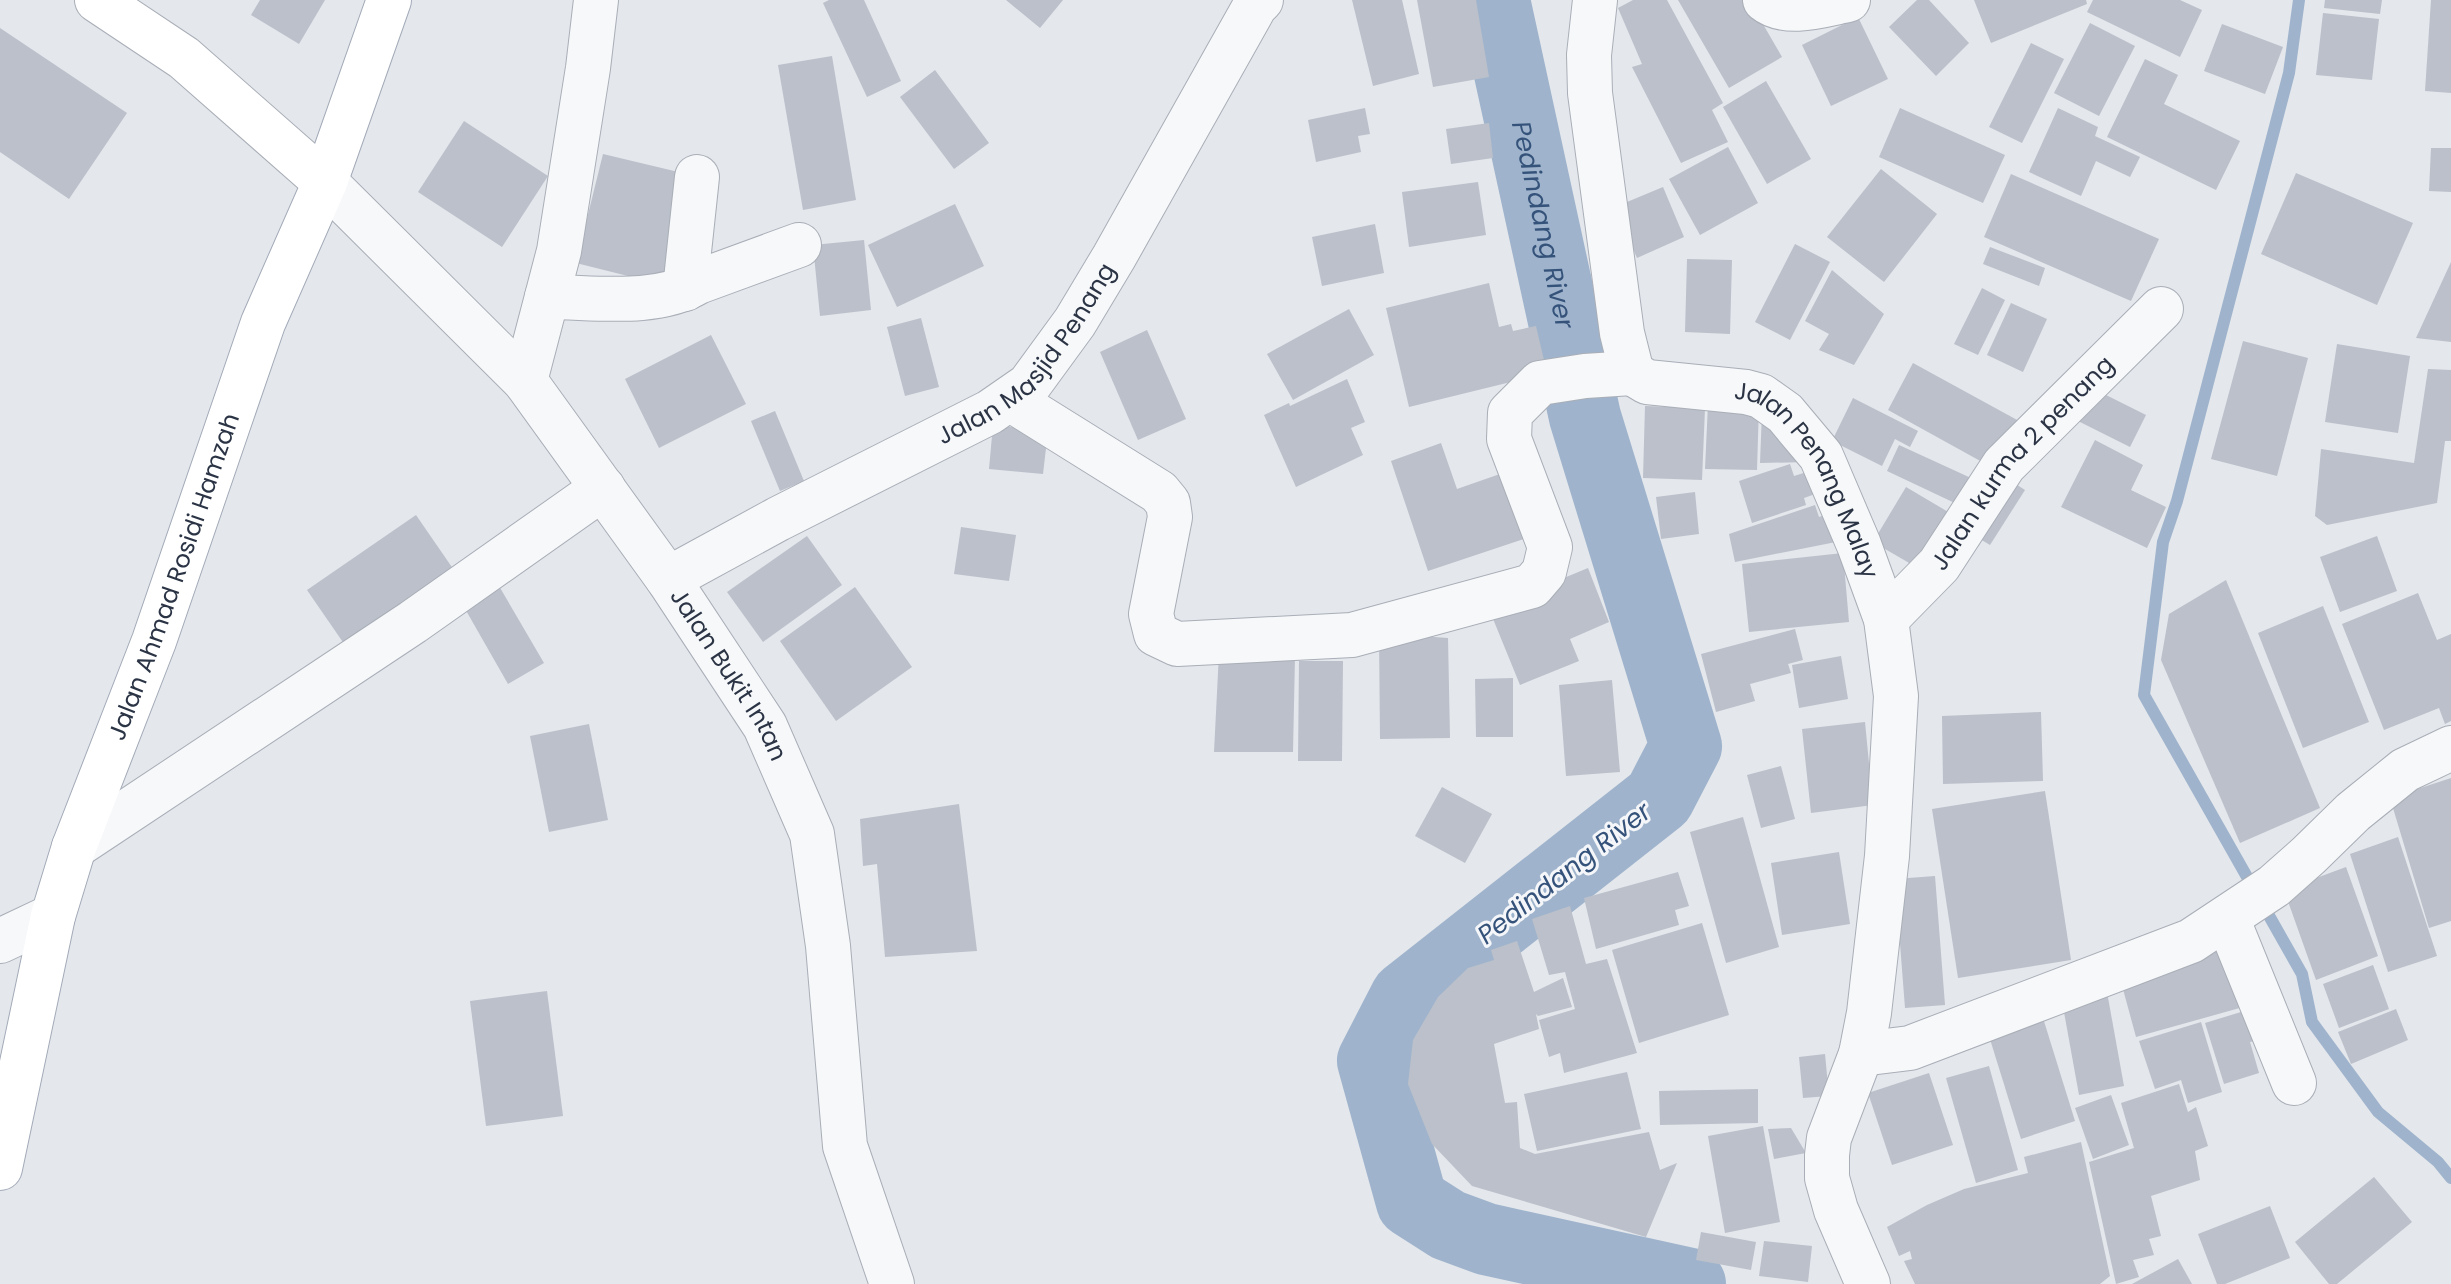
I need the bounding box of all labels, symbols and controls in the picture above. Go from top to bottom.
water label: Pedindang River [1503,118,1583,333]
street label: Jalan Masjid Penang [931,256,1123,452]
street label: Jalan kurma 2 penang [1923,348,2121,577]
street label: Jalan Penang Malay [1733,374,1887,583]
street label: Jalan Ahmad Rosidi Hamzah [100,408,247,745]
street label: Jalan Bukit Intan [663,582,795,766]
water label: Pedindang River [1470,793,1659,952]

